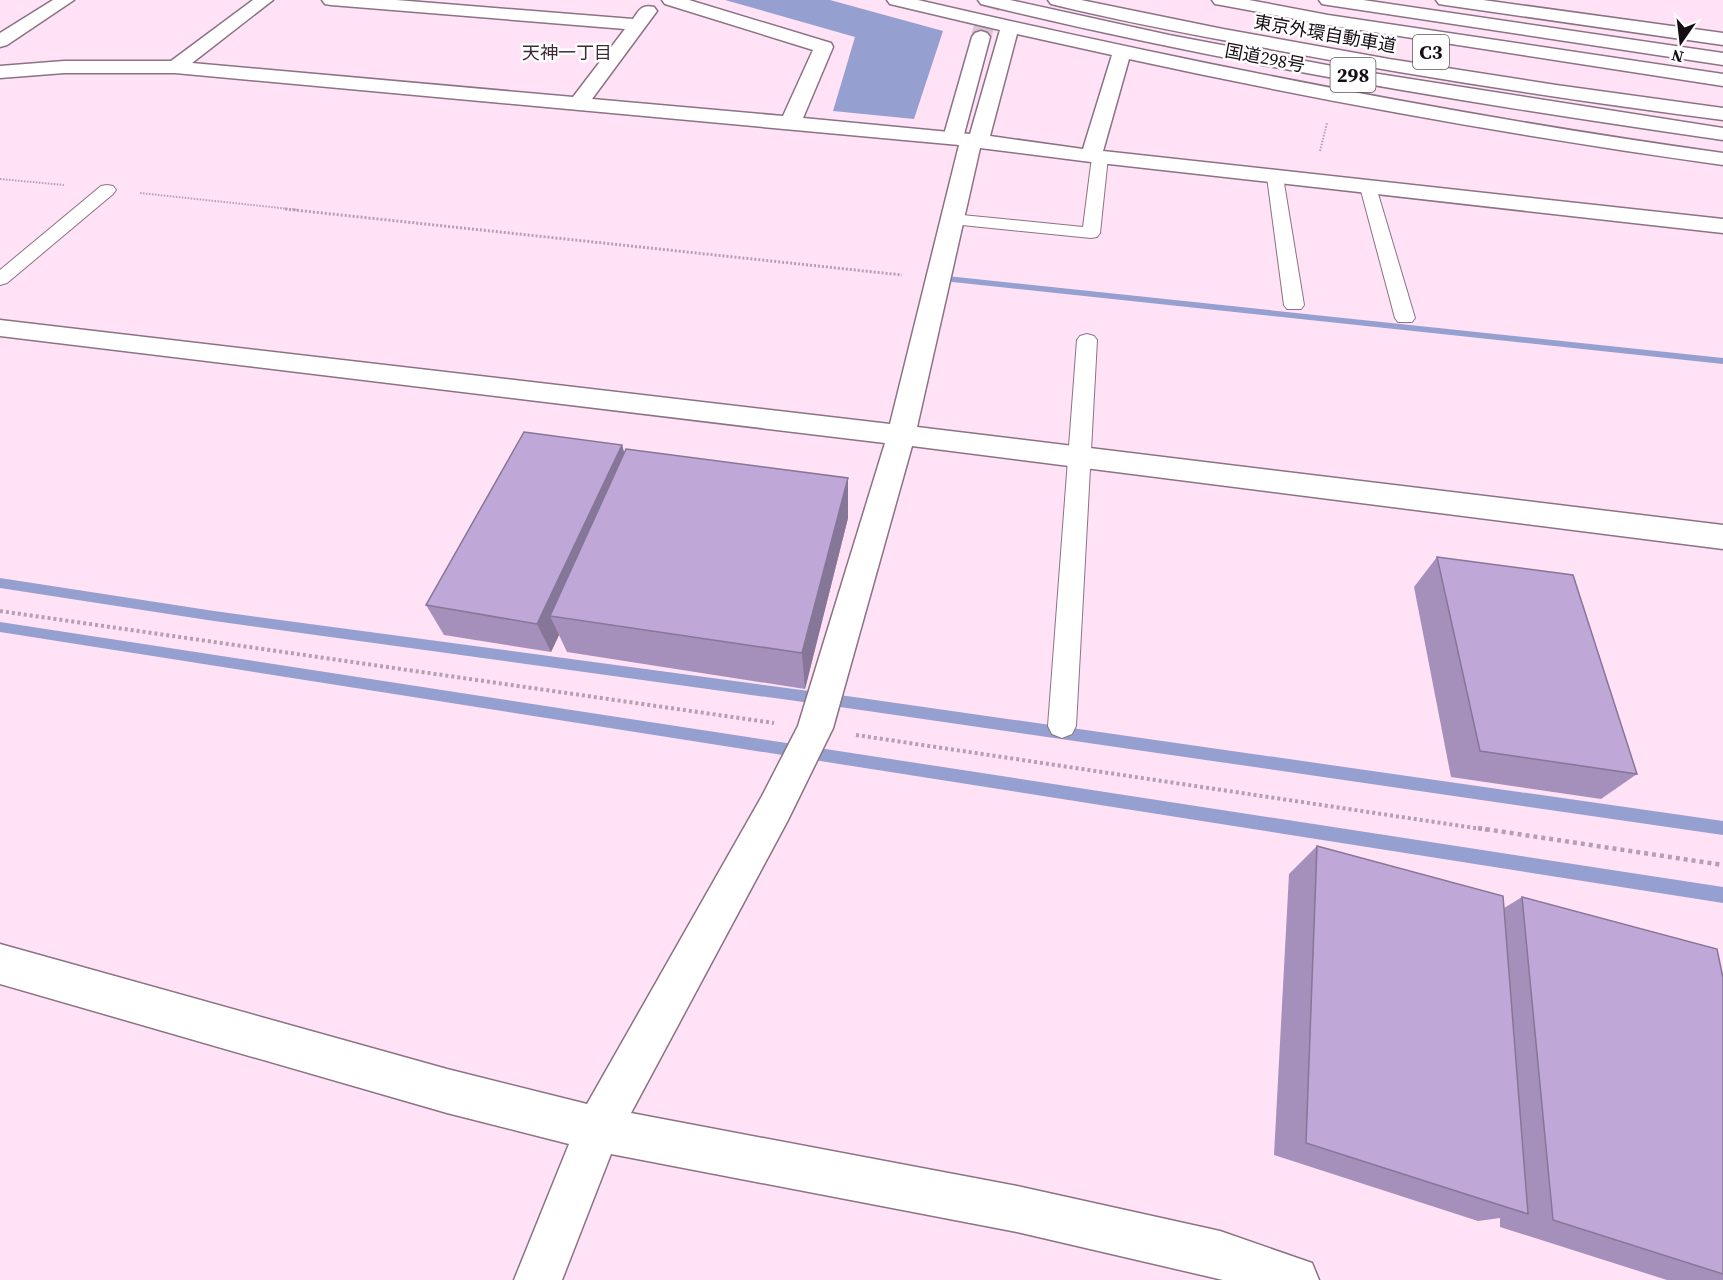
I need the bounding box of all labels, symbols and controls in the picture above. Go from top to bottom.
street label: 東京外環自動車道 [1252,9,1398,58]
north arrow [1651,12,1711,72]
road number: C3 [1413,35,1449,69]
street label: 国道298号 [1223,38,1307,78]
district label: 天神一丁目 [522,40,612,65]
text: N [1669,44,1686,69]
road number: 298 [1330,58,1376,92]

